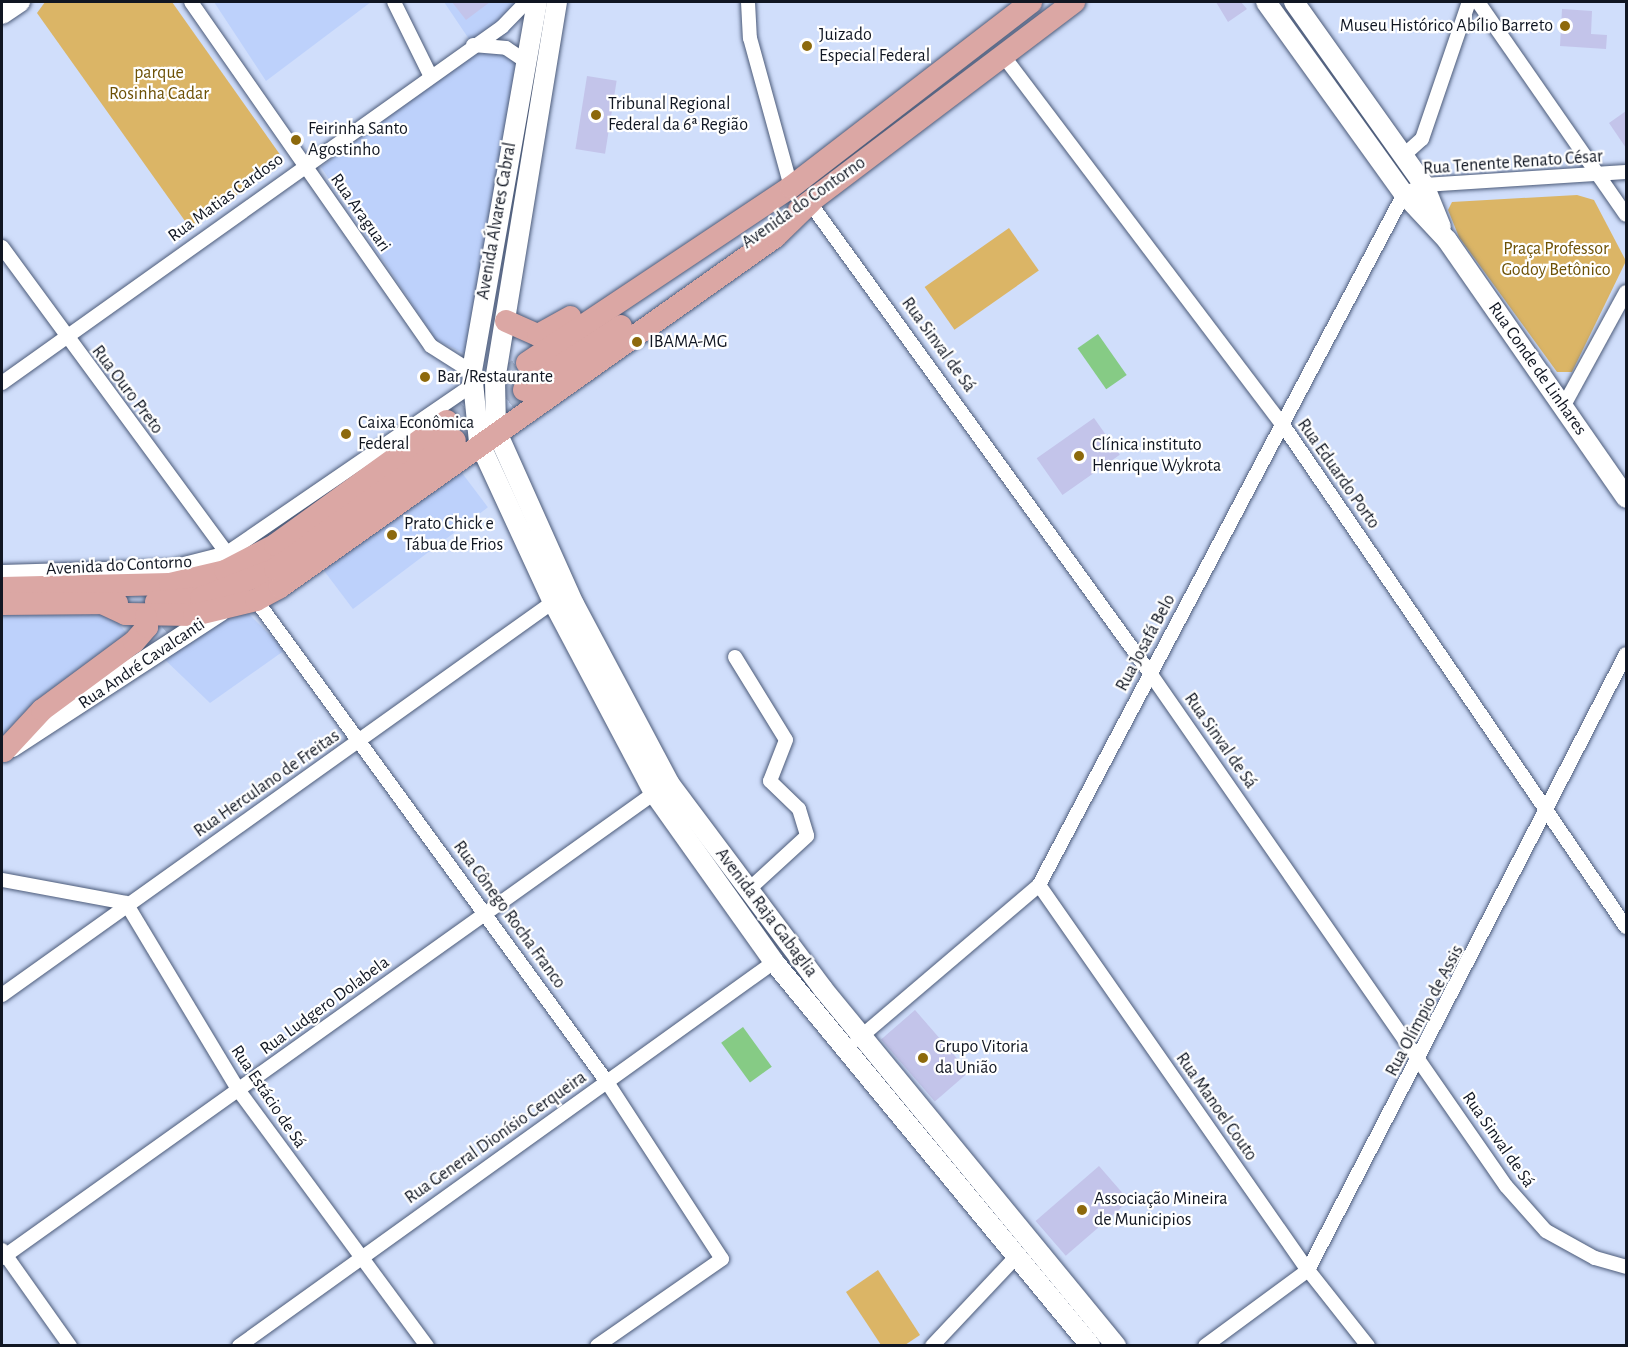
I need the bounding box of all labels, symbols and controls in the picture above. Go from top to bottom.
place label: Museu Histórico Abílio Barreto [1340,15,1553,37]
marker: Museu Histórico Abílio Barreto [1558,19,1572,33]
place label: Juizado Especial Federal [819,25,930,68]
marker: Juizado Especial Federal [800,39,814,53]
park label: parque Rosinha Cadar [109,63,209,106]
place label: Tribunal Regional Federal da 6ª Região [608,94,748,136]
marker: Tribunal Regional Federal da 6ª Região [589,108,603,122]
place label: Feirinha Santo Agostinho [308,119,408,162]
marker: Feirinha Santo Agostinho [289,133,303,147]
street label: Avenida Álvares Cabral [473,141,521,301]
street label: Rua Tenente Renato César [1422,146,1604,180]
street label: Rua Matias Cardoso [164,149,288,247]
street label: Avenida do Contorno [738,152,870,254]
street label: Rua Araguari [325,170,395,256]
park label: Praça Professor Godoy Betônico [1501,239,1611,282]
street label: Rua Sinval de Sá [896,293,980,397]
street label: Rua Conde de Linhares [1483,298,1591,440]
place label: IBAMA-MG [649,331,728,353]
marker: IBAMA-MG [630,335,644,349]
street label: Rua Ouro Preto [87,341,167,439]
place label: Bar /Restaurante [437,366,553,388]
marker: Bar /Restaurante [418,370,432,384]
place label: Caixa Econômica Federal [358,413,474,456]
street label: Rua Eduardo Porto [1292,415,1384,533]
marker: Caixa Econômica Federal [339,427,353,441]
place label: Clínica instituto Henrique Wykrota [1092,435,1221,478]
marker: Clínica instituto Henrique Wykrota [1070,447,1088,465]
place label: Prato Chick e Tábua de Frios [404,514,503,556]
marker: Prato Chick e Tábua de Frios [385,528,399,542]
street label: Avenida do Contorno [45,551,193,581]
street label: Rua Josafá Belo [1111,591,1181,695]
street label: Rua André Cavalcanti [75,614,209,714]
street label: Rua Sinval de Sá [1179,689,1261,793]
street label: Rua Herculano de Freitas [190,726,344,842]
street label: Rua Cônego Rocha Franco [448,837,570,993]
street label: Avenida Raja Gabaglia [710,844,822,982]
street label: Rua Olímpio de Assis [1381,942,1469,1080]
street label: Rua Ludgero Dolabela [256,952,394,1060]
place label: Grupo Vitoria da União [935,1037,1029,1080]
street label: Rua Estácio de Sá [226,1041,310,1153]
street label: Rua Manoel Couto [1171,1049,1261,1165]
marker: Grupo Vitoria da União [916,1051,930,1065]
street label: Rua General Dionísio Cerqueira [401,1067,591,1209]
street label: Rua Sinval de Sá [1457,1088,1539,1192]
place label: Associação Mineira de Municipios [1094,1189,1227,1232]
marker: Associação Mineira de Municipios [1075,1203,1089,1217]

